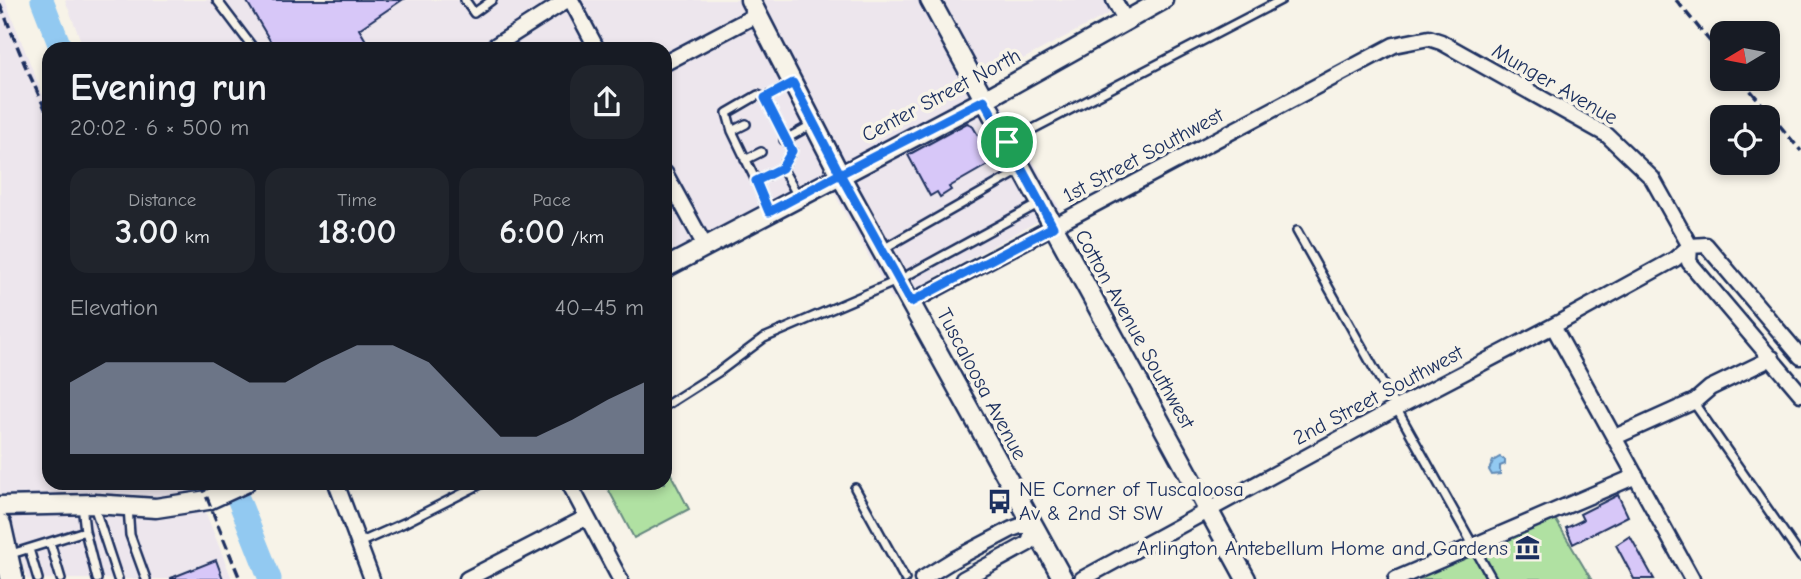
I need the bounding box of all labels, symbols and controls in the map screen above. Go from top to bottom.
north arrow [1710,21,1780,91]
map controls [1710,21,1780,175]
street label: Munger Avenue [1488,38,1622,130]
street label: Center Street North [857,43,1025,147]
button: share [570,65,644,139]
text: Evening run [70,66,267,110]
street label: 1st Street Southwest [1059,102,1228,207]
button: locate [1710,105,1780,175]
pin [977,112,1037,172]
text: 20:02 · 6 × 500 m [70,114,249,141]
icon: arrive [988,123,1026,161]
text: Distance [128,189,196,211]
text: Time [337,189,377,211]
text: Pace [533,189,571,211]
text: 3.00 [115,211,179,252]
text: 18:00 [318,211,396,252]
text: 6:00 [499,211,565,252]
street label: Cotton Avenue Southwest [1070,225,1200,434]
text: km [179,226,210,248]
text: /km [565,226,604,248]
text: Elevation [70,294,158,321]
text: 40–45 m [555,294,644,321]
street label: Tuscaloosa Avenue [932,304,1032,464]
street label: 2nd Street Southwest [1289,340,1468,450]
place label: NE Corner of Tuscaloosa Av & 2nd St SW [1019,477,1244,525]
bus stop icon: NE Corner of Tuscaloosa Av & 2nd St SW [985,487,1013,515]
museum icon: Arlington Antebellum Home and Gardens [1514,534,1542,562]
place label: Arlington Antebellum Home and Gardens [1137,536,1508,560]

